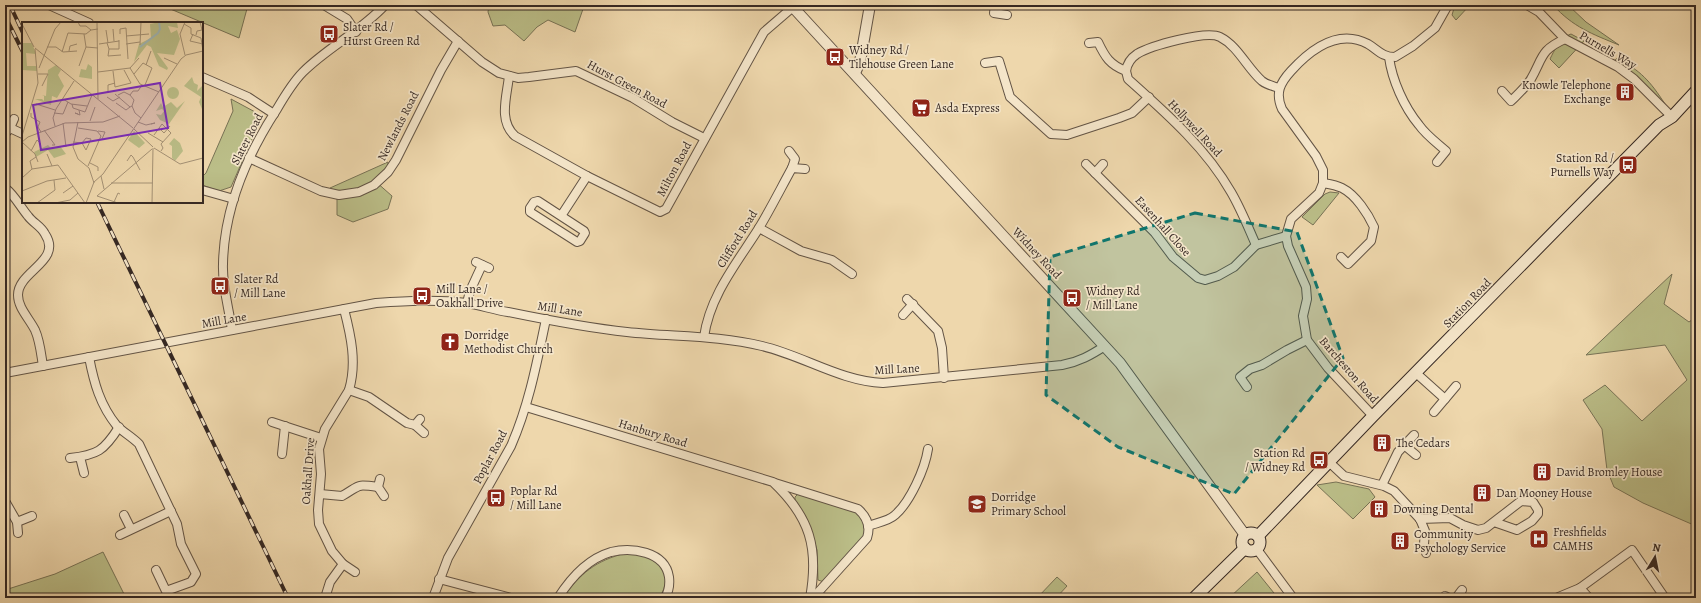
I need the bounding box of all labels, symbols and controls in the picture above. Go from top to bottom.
place label: Slater Rd / Hurst Green Rd [343,19,420,49]
inset map [22,22,203,203]
bus stop icon: Slater Rd / Hurst Green Rd [318,23,340,45]
street label: Purnells Way [1576,27,1640,73]
place label: Widney Rd / Tilehouse Green Lane [848,42,954,72]
bus stop icon: Widney Rd / Tilehouse Green Lane [824,46,846,68]
street label: Hurst Green Road [584,56,670,112]
place label: Knowle Telephone Exchange [1522,77,1611,107]
building icon: Knowle Telephone Exchange [1614,81,1636,103]
street label: Newlands Road [374,88,423,163]
street label: Hollywell Road [1164,96,1226,161]
supermarket icon: Asda Express [910,97,932,119]
place label: Asda Express [934,100,1000,116]
street label: Slater Road [227,110,267,168]
street label: Milton Road [653,138,695,199]
place label: Station Rd / Purnells Way [1550,150,1615,180]
bus stop icon: Station Rd / Purnells Way [1617,154,1639,176]
street label: Easenhall Close [1132,192,1194,260]
street label: Clifford Road [713,207,761,271]
street label: Widney Road [1008,223,1065,283]
place label: Slater Rd / Mill Lane [234,271,286,301]
street label: Station Road [1439,274,1495,331]
bus stop icon: Slater Rd / Mill Lane [209,275,231,297]
place label: Mill Lane / Oakhall Drive [436,281,503,311]
place label: Widney Rd / Mill Lane [1085,283,1140,313]
bus stop icon: Mill Lane / Oakhall Drive [411,285,433,307]
bus stop icon: Widney Rd / Mill Lane [1061,287,1083,309]
street label: Mill Lane [536,298,584,320]
street label: Mill Lane [200,308,248,332]
place label: Dorridge Methodist Church [464,327,554,357]
church icon: Dorridge Methodist Church [439,331,461,353]
street label: Barcheston Road [1316,334,1383,407]
street label: Mill Lane [874,360,920,378]
street label: Hanbury Road [617,415,690,451]
street label: Poplar Road [469,427,511,487]
building icon: The Cedars [1371,432,1393,454]
place label: The Cedars [1396,435,1450,451]
street label: Oakhall Drive [298,437,318,505]
place label: Station Rd / Widney Rd [1245,445,1306,475]
bus stop icon: Station Rd / Widney Rd [1308,449,1330,471]
building icon: David Bromley House [1531,461,1553,483]
place label: David Bromley House [1556,464,1662,480]
building icon: Dan Mooney House [1471,482,1493,504]
place label: Poplar Rd / Mill Lane [510,483,562,513]
place label: Dan Mooney House [1496,485,1592,501]
bus stop icon: Poplar Rd / Mill Lane [485,487,507,509]
place label: Dorridge Primary School [991,489,1066,519]
school or university icon: Dorridge Primary School [966,493,988,515]
building icon: Downing Dental [1368,498,1390,520]
place label: Downing Dental [1393,501,1474,517]
place label: Freshfields CAMHS [1553,524,1607,554]
place label: Community Psychology Service [1414,526,1506,556]
hospital icon: Freshfields CAMHS [1528,528,1550,550]
building icon: Community Psychology Service [1389,530,1411,552]
north arrow [1635,537,1675,577]
text: N [1651,540,1662,556]

